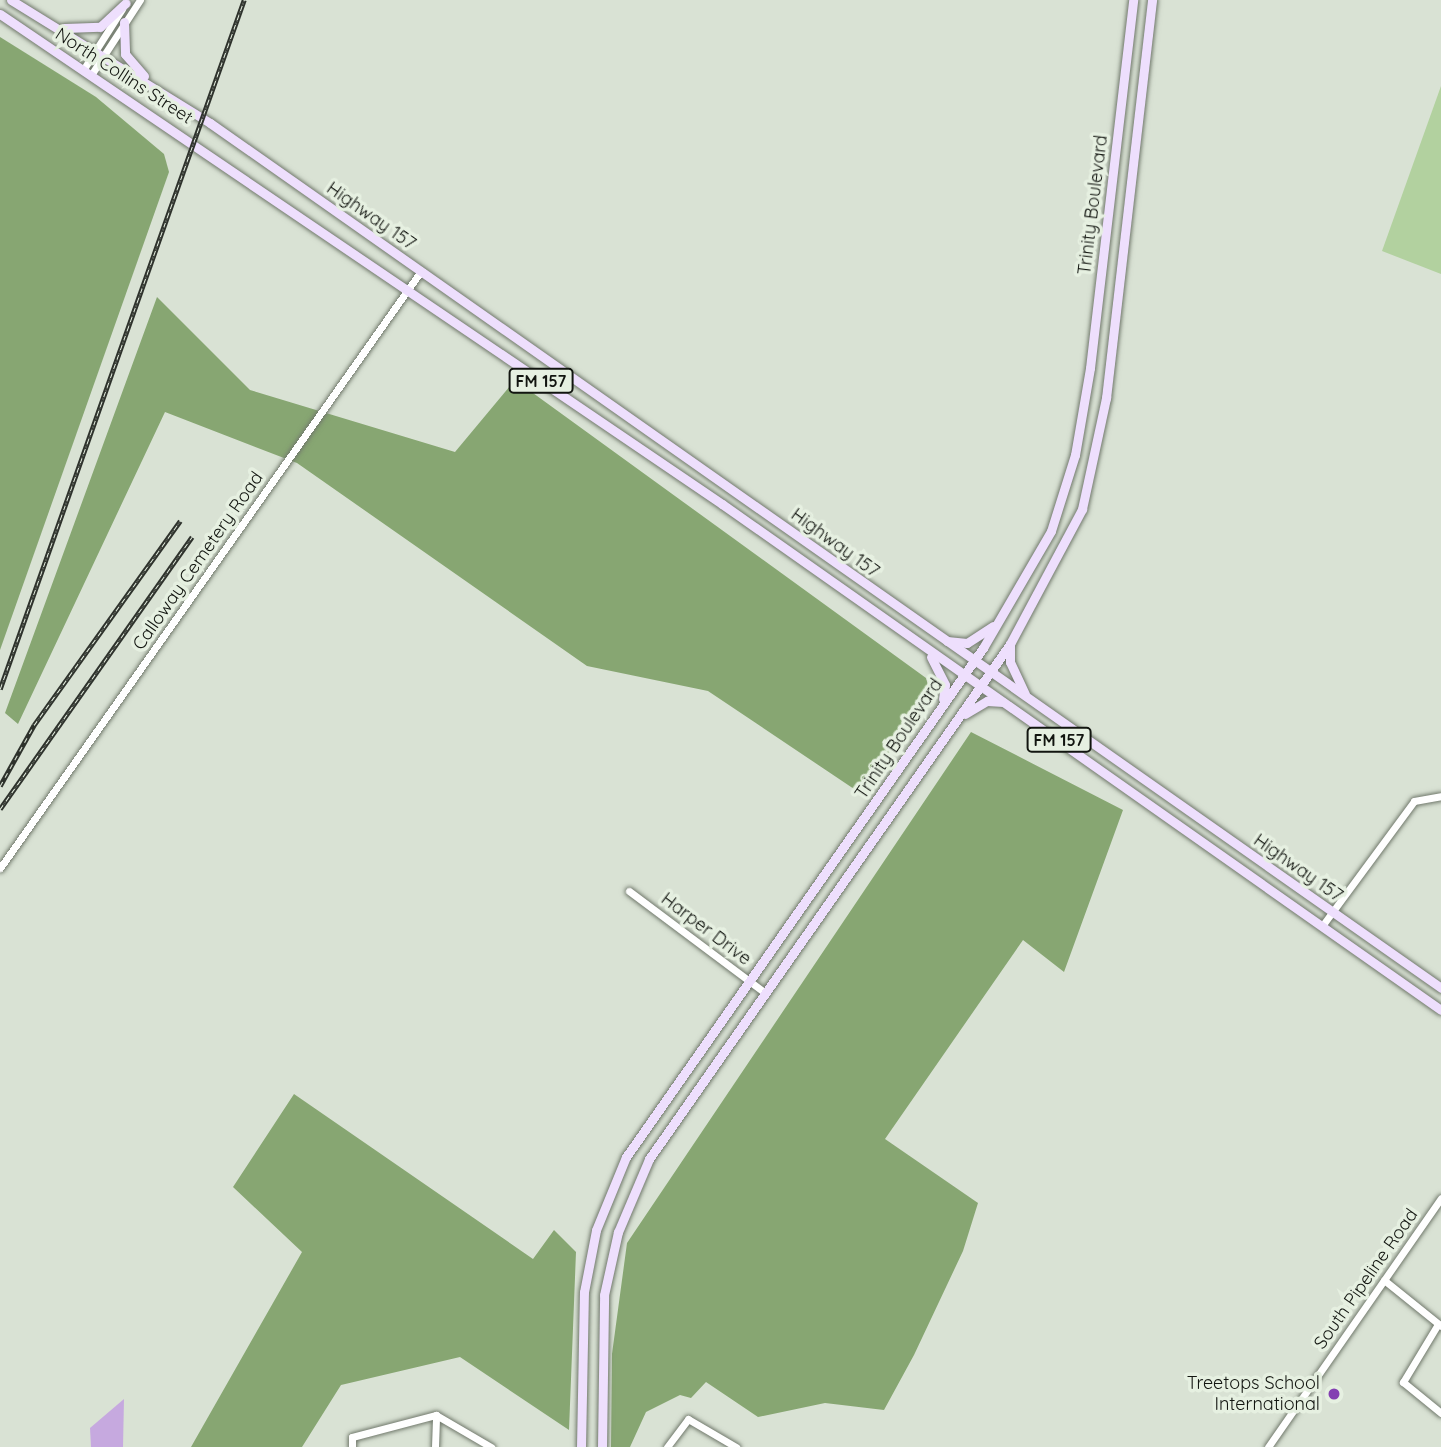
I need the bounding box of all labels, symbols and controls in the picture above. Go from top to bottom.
street label: North Collins Street [51,23,197,129]
street label: Trinity Boulevard [1074,134,1112,276]
street label: Highway 157 [322,177,420,255]
road number: FM 157 [508,368,574,394]
street label: Calloway Cemetery Road [128,468,268,654]
street label: Highway 157 [787,504,883,582]
street label: Trinity Boulevard [851,675,947,803]
road number: FM 157 [1026,727,1092,752]
street label: Highway 157 [1249,829,1347,907]
street label: Harper Drive [657,888,755,970]
street label: South Pipeline Road [1309,1205,1423,1353]
place label: Treetops School International [1187,1373,1320,1416]
marker: Treetops School International [1326,1386,1342,1402]

